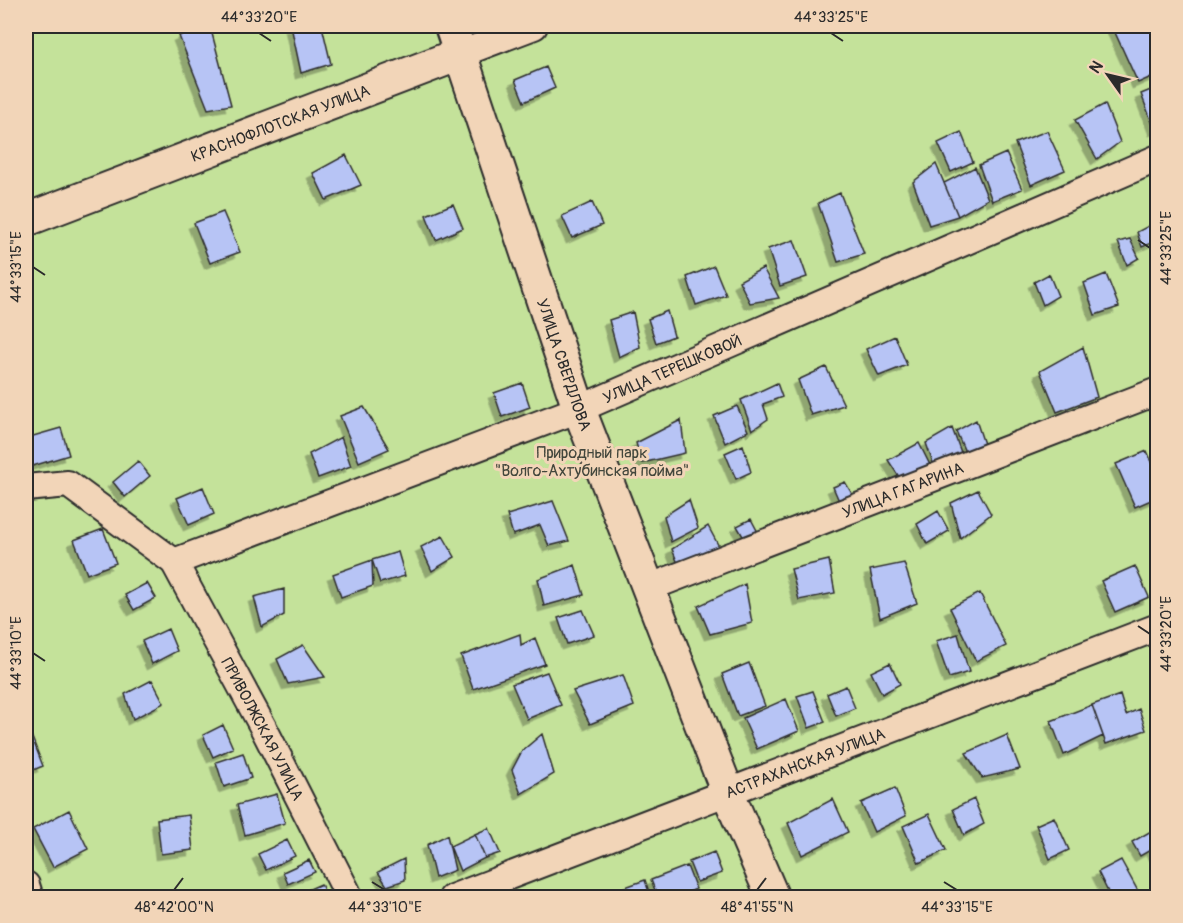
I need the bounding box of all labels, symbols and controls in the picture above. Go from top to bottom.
text: 44°33'20"E [221,8,297,27]
text: 44°33'25"E [794,8,868,27]
north arrow [1078,45,1138,105]
text: N [1085,57,1108,77]
street label: КРАСНОФЛОТСКАЯ УЛИЦА [188,80,373,167]
text: 44°33'25"E [1157,211,1176,285]
text: 44°33'15"E [7,231,26,303]
street label: УЛИЦА СВЕРДЛОВА [532,296,595,434]
street label: УЛИЦА ТЕРЕШКОВОЙ [600,331,745,408]
park label: Природный парк "Волго-Ахтубинская пойма" [495,443,689,481]
street label: УЛИЦА ГАГАРИНА [840,458,966,523]
text: 44°33'20"E [1157,596,1176,672]
text: 44°33'10"E [7,616,26,690]
street label: ПРИВОЛЖСКАЯ УЛИЦА [216,654,308,804]
street label: АСТРАХАНСКАЯ УЛИЦА [723,724,888,803]
text: 48°42'00"N [134,898,214,917]
text: 44°33'10"E [348,898,422,917]
text: 48°41'55"N [721,898,793,917]
text: 44°33'15"E [921,898,993,917]

